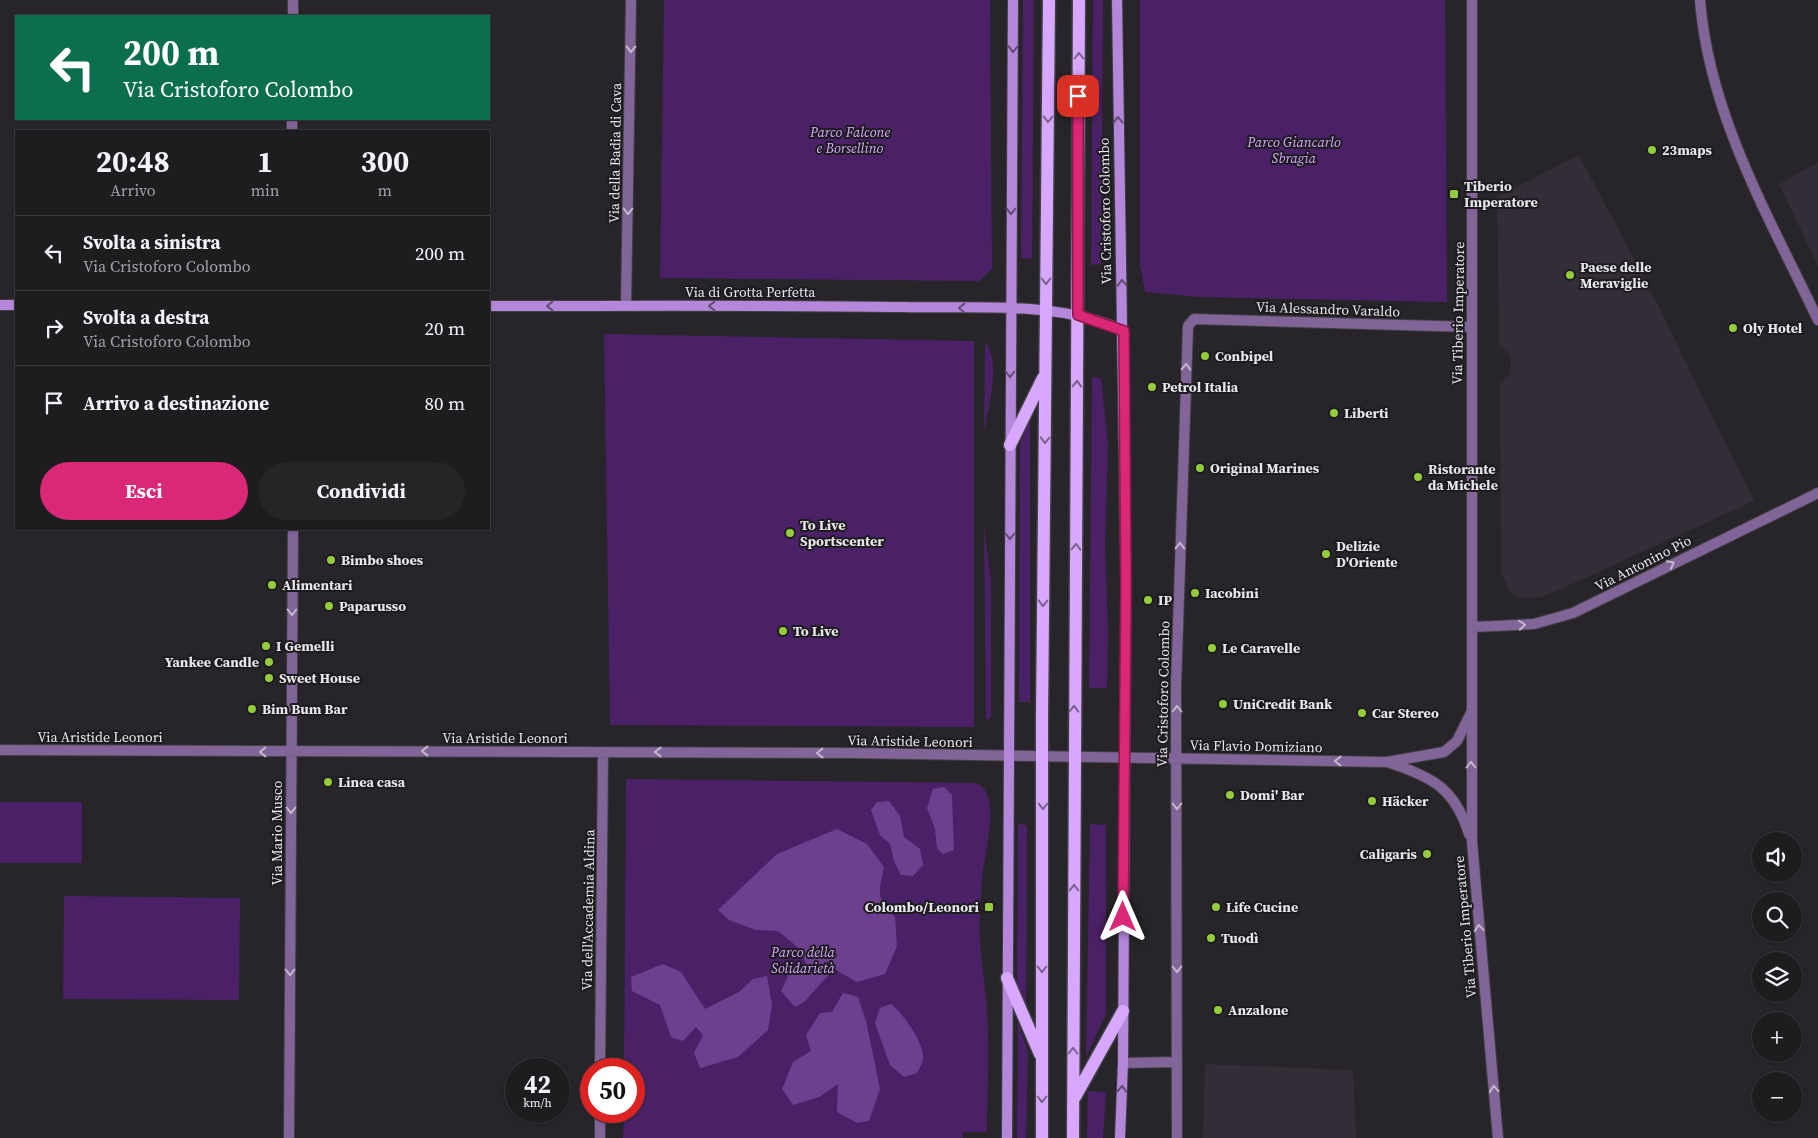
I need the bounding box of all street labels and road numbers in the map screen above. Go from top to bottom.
street label: Via della Badia di Cava [604,82,626,223]
street label: Via Cristoforo Colombo [1094,137,1116,284]
street label: Via Tiberio Imperatore [1447,241,1469,385]
street label: Via di Grotta Perfetta [685,282,816,302]
street label: Via Alessandro Varaldo [1256,296,1401,322]
street label: Via Antonino Pio [1591,530,1695,596]
street label: Via Cristoforo Colombo [1152,620,1174,767]
street label: Via Aristide Leonori [37,727,163,747]
street label: Via Aristide Leonori [442,728,568,748]
street label: Via Aristide Leonori [847,730,973,752]
street label: Via Flavio Domiziano [1189,735,1323,757]
street label: Via Mario Musco [267,780,287,886]
street label: Via dell'Accademia Aldina [577,828,599,991]
street label: Via Tiberio Imperatore [1449,855,1481,999]

